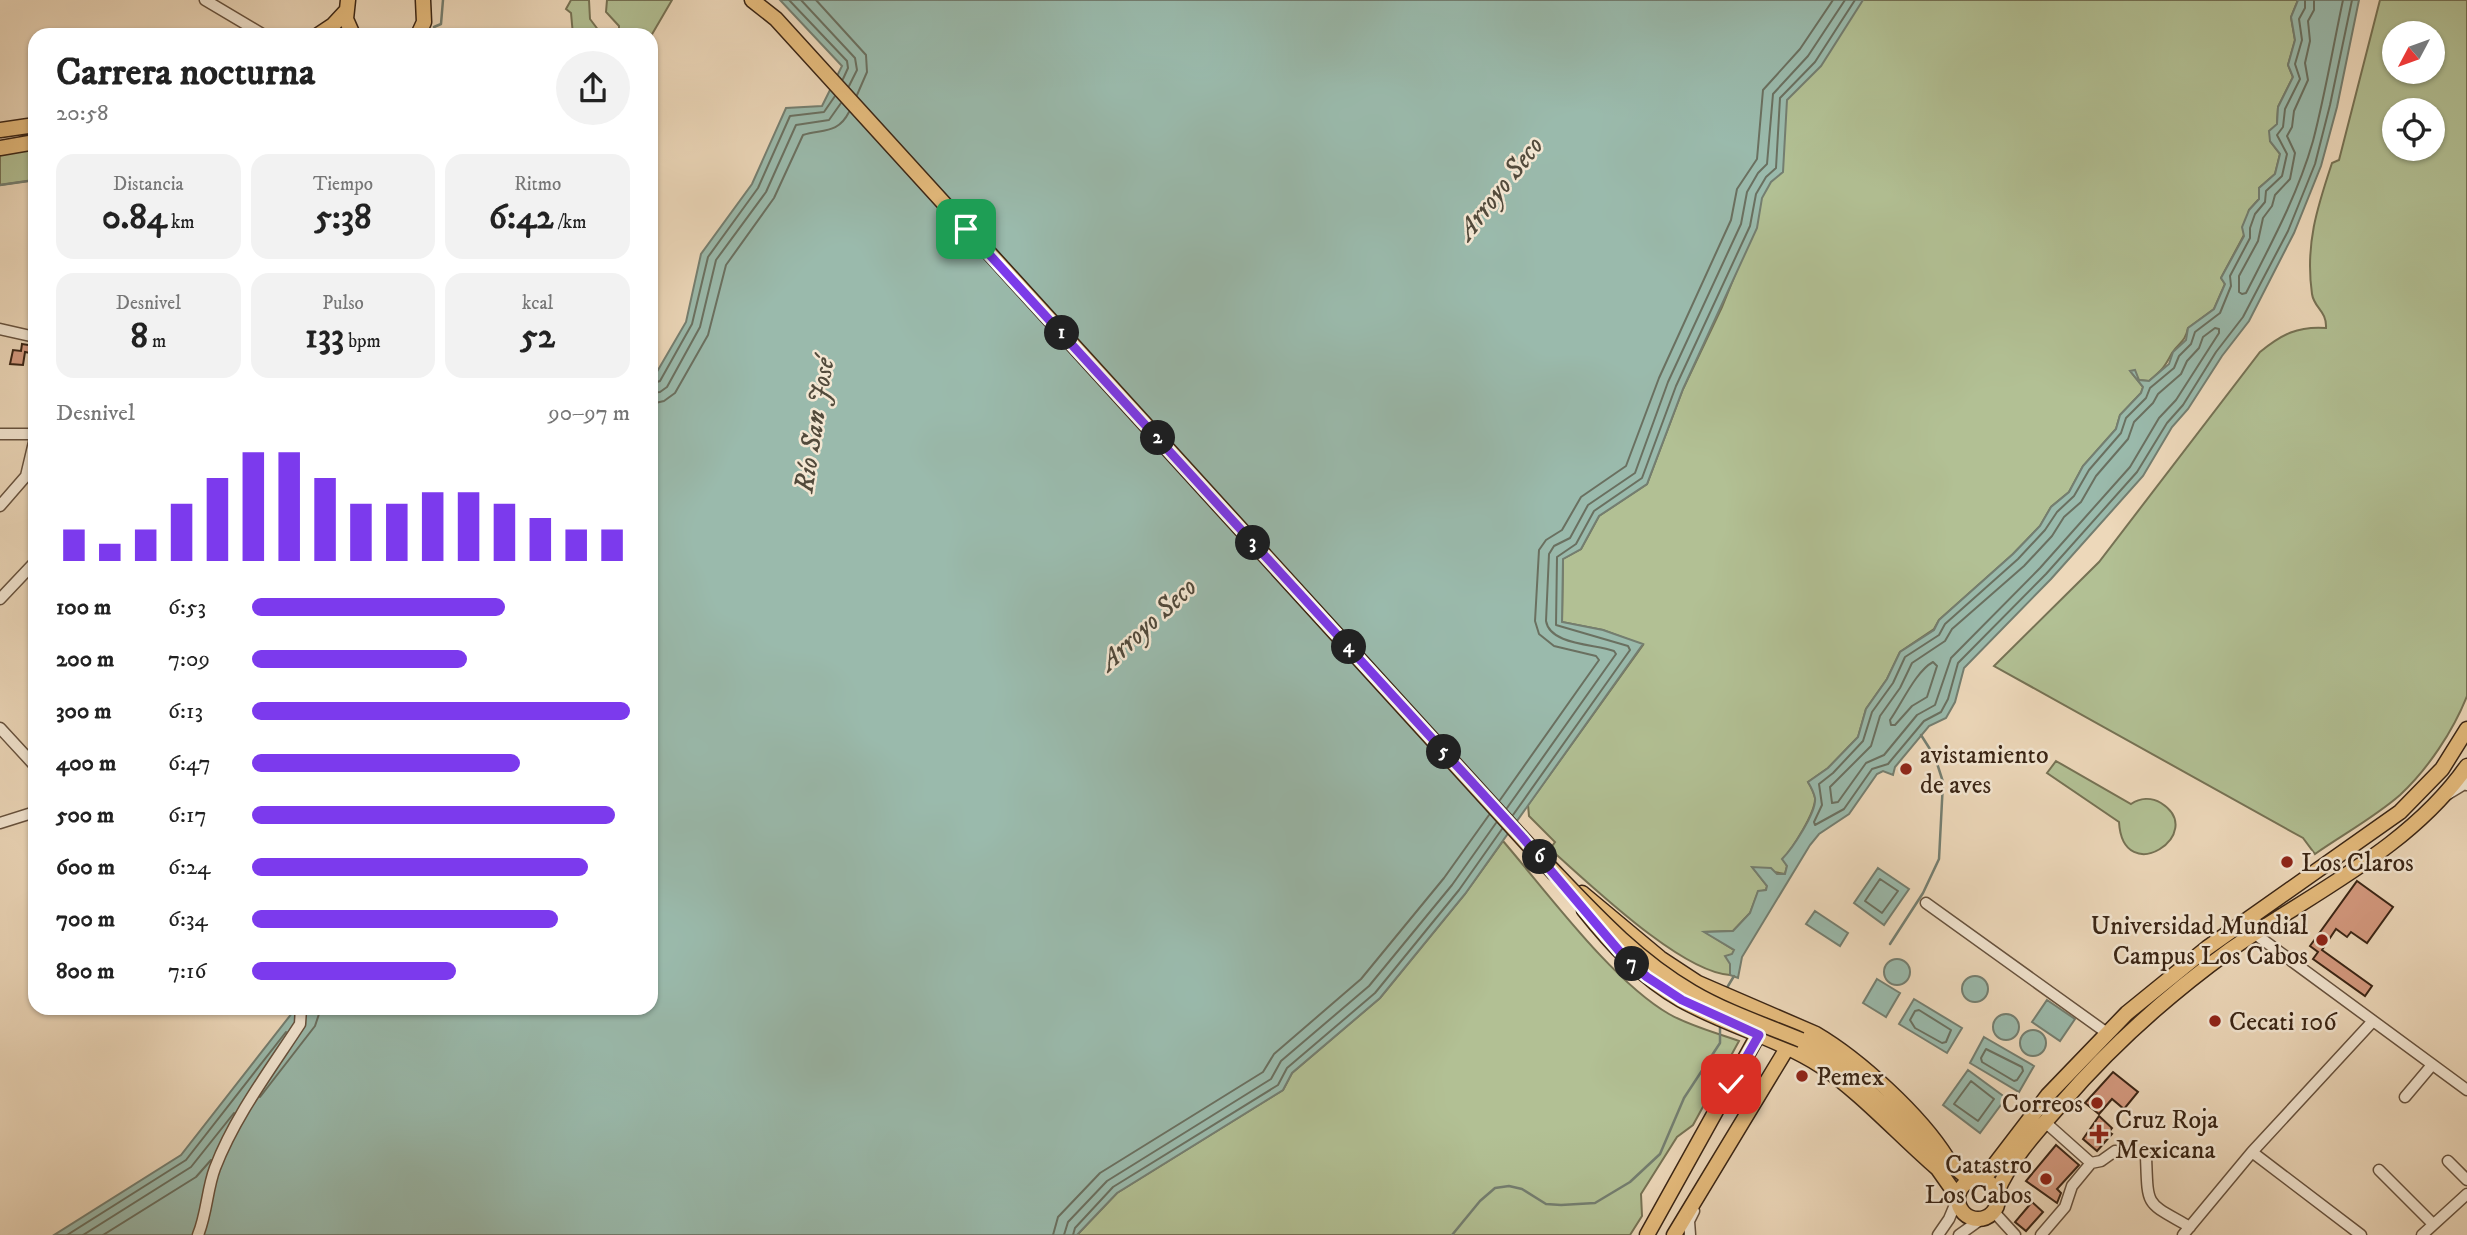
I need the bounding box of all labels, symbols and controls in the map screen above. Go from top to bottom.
north arrow [2382,21,2445,84]
map controls [2382,21,2445,161]
text: Carrera nocturna [56,49,315,97]
button: share [556,51,630,125]
button: locate [2382,98,2445,161]
text: 20:58 [56,99,109,128]
water label: Arroyo Seco [1447,129,1551,249]
text: Distancia [113,173,184,196]
text: Tiempo [313,173,373,196]
text: Ritmo [514,173,561,196]
text: 0.84 [102,196,167,240]
text: 5:38 [314,196,372,240]
text: 6:42 [489,196,554,240]
pin [936,199,996,259]
icon: arrive [947,210,985,248]
text: km [167,211,195,234]
text: /km [554,211,586,234]
text: Desnivel [116,292,181,315]
text: Pulso [322,292,364,315]
text: kcal [522,292,553,315]
text: 8 [130,315,148,359]
text: 133 [305,315,344,359]
text: 52 [520,315,555,359]
pin: 1 [1044,316,1080,350]
text: 1 [1058,321,1065,344]
text: m [148,330,166,353]
text: bpm [344,330,381,353]
water label: Río San José [786,351,843,496]
text: Desnivel [56,399,135,428]
text: 90–97 m [548,399,630,428]
pin: 2 [1140,420,1176,456]
text: 2 [1153,426,1162,449]
pin: 3 [1236,526,1270,560]
text: 3 [1249,531,1256,554]
water label: Arroyo Seco [1089,570,1205,680]
text: 100 m [56,593,111,622]
text: 6:53 [168,593,206,622]
pin: 4 [1332,630,1366,664]
text: 4 [1343,635,1354,658]
text: 200 m [56,645,114,674]
text: 7:09 [168,645,210,674]
text: 300 m [56,697,112,726]
text: 6:13 [168,697,203,726]
pin: 5 [1426,734,1462,770]
place label: avistamiento de aves [1920,739,2049,802]
text: 5 [1439,740,1448,763]
text: 400 m [56,749,116,778]
text: 6:47 [168,749,211,778]
marker: avistamiento de aves [1898,761,1914,777]
text: 500 m [56,801,114,830]
text: 6:17 [168,801,207,830]
pin: 6 [1522,840,1558,874]
text: 6 [1535,845,1544,868]
place label: Los Claros [2301,847,2414,880]
text: 600 m [56,853,115,882]
text: 6:24 [168,853,211,882]
marker: Los Claros [2279,854,2295,870]
text: 700 m [56,905,115,934]
text: 6:34 [168,905,208,934]
place label: Universidad Mundial Campus Los Cabos [2090,910,2308,973]
marker: Universidad Mundial Campus Los Cabos [2314,932,2330,948]
pin: 7 [1614,946,1650,982]
text: 7 [1626,952,1637,975]
text: 800 m [56,957,114,986]
text: 7:16 [168,957,206,986]
place label: Cecati 106 [2229,1006,2338,1039]
marker: Cecati 106 [2207,1013,2223,1029]
pin [1701,1054,1761,1114]
place label: Pemex [1816,1061,1885,1094]
icon: check [1712,1065,1750,1103]
marker: Pemex [1794,1068,1810,1084]
place label: Correos [2002,1088,2083,1121]
marker: Correos [2089,1095,2105,1111]
place label: Cruz Roja Mexicana [2115,1104,2218,1167]
marker: Cruz Roja Mexicana [2089,1124,2109,1144]
place label: Catastro Los Cabos [1925,1149,2032,1212]
marker: Catastro Los Cabos [2038,1171,2054,1187]

